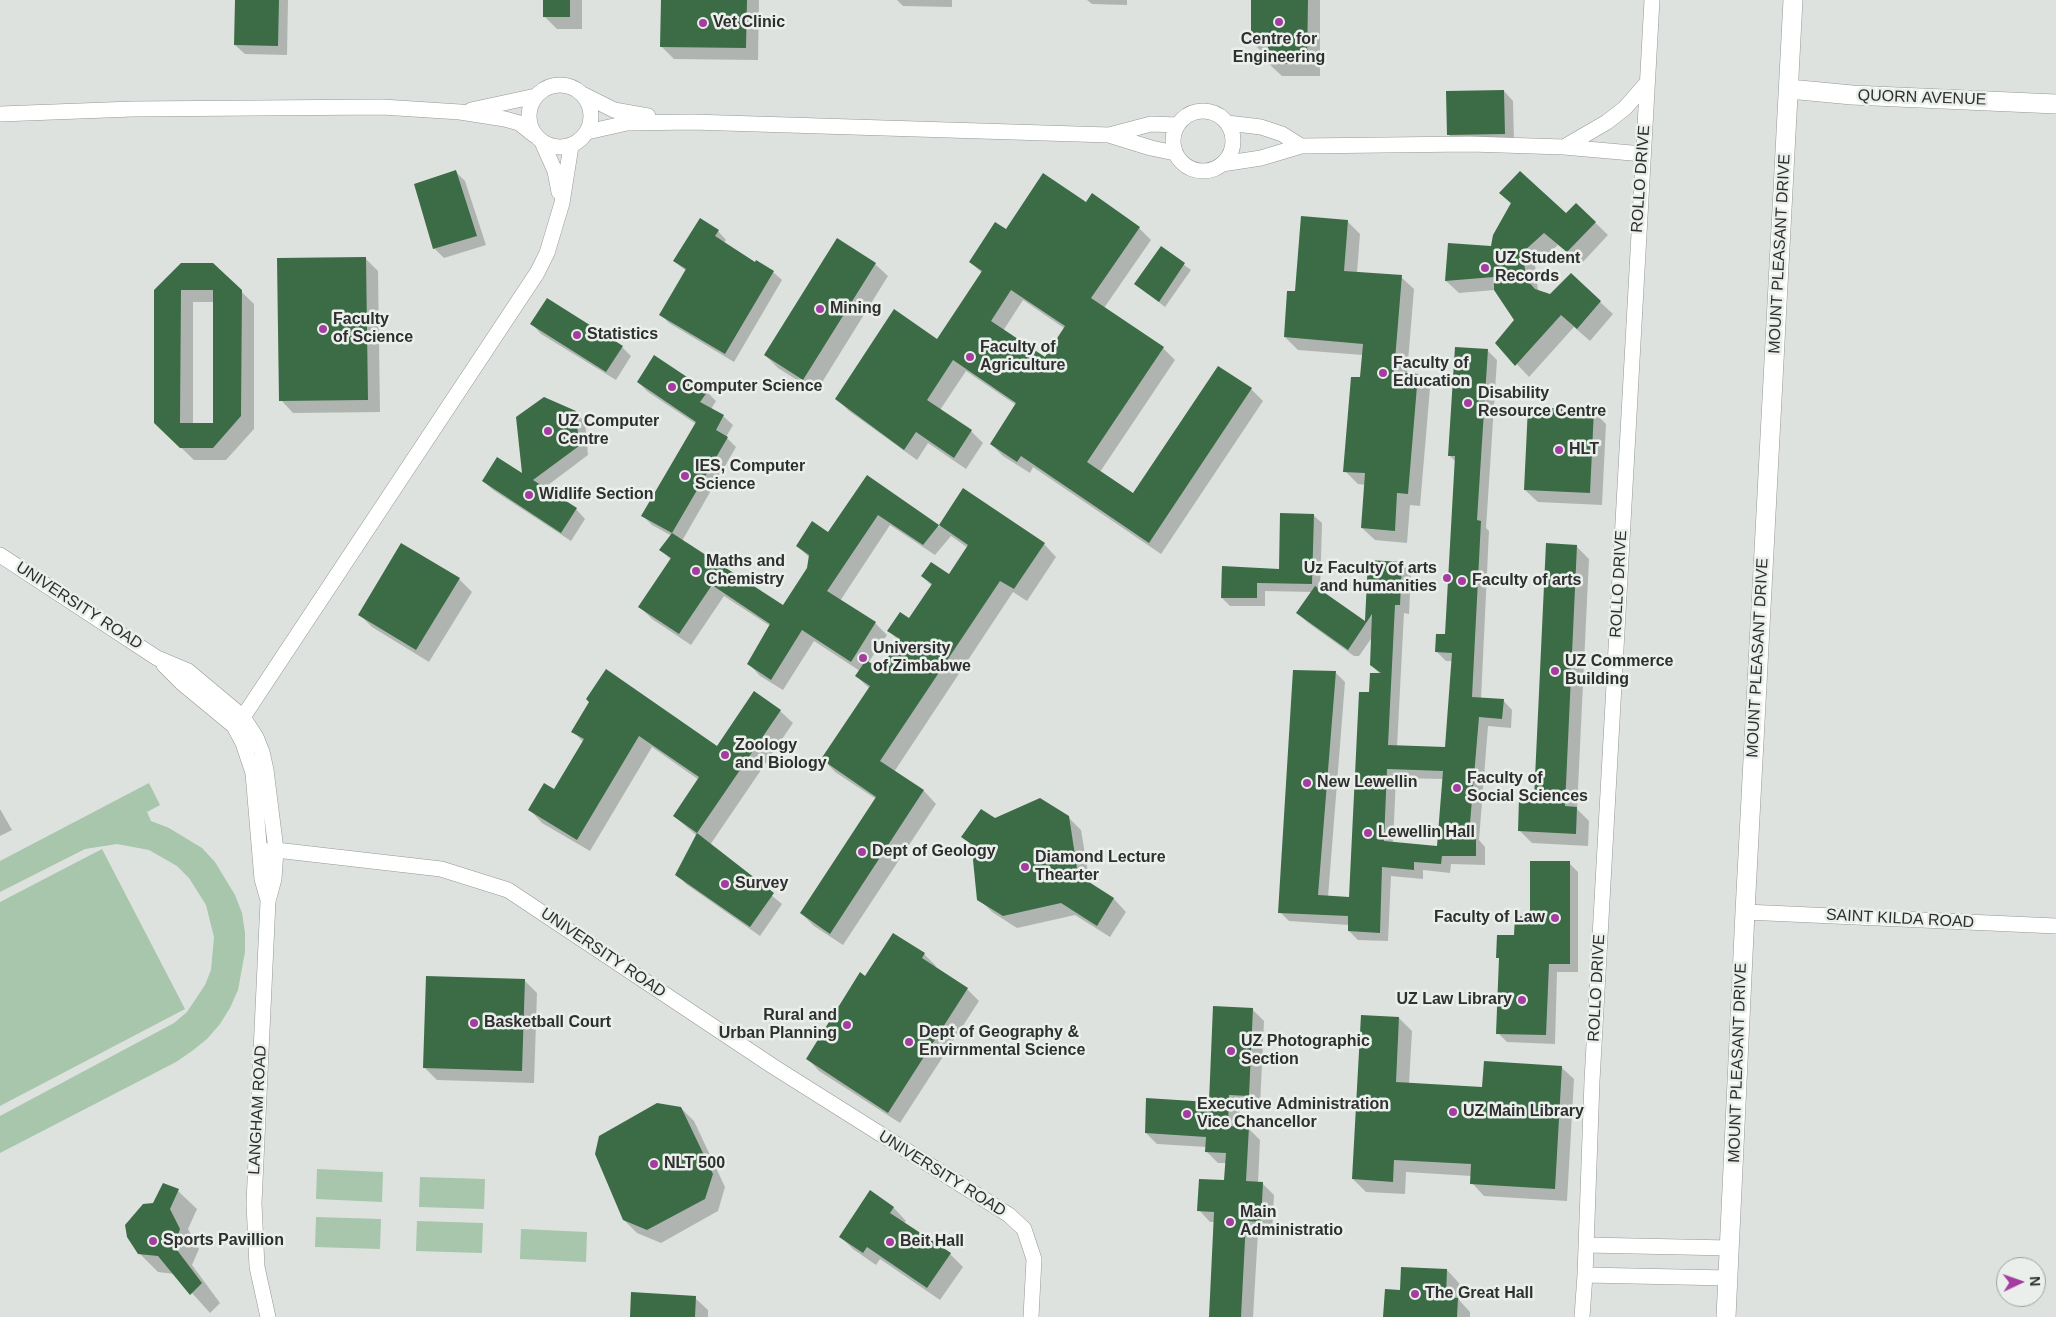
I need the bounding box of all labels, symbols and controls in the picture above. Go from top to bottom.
place label: Vet Clinic [713,13,785,33]
marker: Centre for Engineering [1273,16,1285,28]
marker: Vet Clinic [697,17,709,29]
place label: Centre for Engineering [1233,30,1325,68]
street label: QUORN AVENUE [1857,86,1987,110]
street label: ROLLO DRIVE [1628,125,1654,233]
street label: MOUNT PLEASANT DRIVE [1765,154,1795,354]
place label: UZ Student Records [1495,249,1580,287]
marker: UZ Student Records [1479,262,1491,274]
place label: Mining [830,299,882,319]
marker: Mining [814,303,826,315]
place label: Faculty of Science [333,310,413,348]
marker: Faculty of Science [317,323,329,335]
place label: Statistics [587,325,658,345]
marker: Statistics [571,329,583,341]
place label: Faculty of Agriculture [980,338,1065,376]
marker: Faculty of Agriculture [964,351,976,363]
place label: Faculty of Education [1393,354,1470,392]
marker: Faculty of Education [1377,367,1389,379]
place label: Computer Science [682,377,822,397]
marker: Computer Science [666,381,678,393]
place label: Disability Resource Centre [1478,384,1606,422]
marker: Disability Resource Centre [1462,397,1474,409]
place label: UZ Computer Centre [558,412,659,450]
marker: UZ Computer Centre [542,425,554,437]
place label: HLT [1569,440,1599,460]
marker: HLT [1553,444,1565,456]
place label: IES, Computer Science [695,457,805,495]
marker: IES, Computer Science [679,470,691,482]
place label: Widlife Section [539,485,654,505]
marker: Widlife Section [523,489,535,501]
street label: ROLLO DRIVE [1607,530,1631,638]
place label: Maths and Chemistry [706,552,785,590]
street label: UNIVERSITY ROAD [12,558,146,654]
street label: MOUNT PLEASANT DRIVE [1743,558,1773,758]
place label: Uz Faculty of arts and humanities [1304,559,1437,597]
marker: Maths and Chemistry [690,565,702,577]
place label: Faculty of arts [1472,571,1581,591]
marker: Uz Faculty of arts and humanities [1441,572,1453,584]
marker: Faculty of arts [1456,575,1468,587]
place label: University of Zimbabwe [873,639,971,677]
marker: University of Zimbabwe [857,652,869,664]
place label: UZ Commerce Building [1565,652,1673,690]
marker: UZ Commerce Building [1549,665,1561,677]
place label: Zoology and Biology [735,736,827,774]
marker: Zoology and Biology [719,749,731,761]
place label: Faculty of Social Sciences [1467,769,1588,807]
place label: New Lewellin [1317,773,1417,793]
marker: New Lewellin [1301,777,1313,789]
marker: Faculty of Social Sciences [1451,782,1463,794]
place label: Lewellin Hall [1378,823,1475,843]
marker: Lewellin Hall [1362,827,1374,839]
place label: Dept of Geology [872,842,996,862]
marker: Dept of Geology [856,846,868,858]
place label: Diamond Lecture Thearter [1035,848,1166,886]
marker: Diamond Lecture Thearter [1019,861,1031,873]
place label: Survey [735,874,788,894]
marker: Survey [719,878,731,890]
street label: UNIVERSITY ROAD [537,904,669,1002]
street label: SAINT KILDA ROAD [1825,906,1975,932]
place label: Faculty of Law [1434,908,1545,928]
marker: Faculty of Law [1549,912,1561,924]
street label: ROLLO DRIVE [1585,934,1609,1042]
street label: MOUNT PLEASANT DRIVE [1725,963,1751,1163]
place label: UZ Law Library [1396,990,1512,1010]
marker: UZ Law Library [1516,994,1528,1006]
place label: Rural and Urban Planning [719,1006,837,1044]
place label: Basketball Court [484,1013,611,1033]
marker: Basketball Court [468,1017,480,1029]
marker: Rural and Urban Planning [841,1019,853,1031]
place label: Dept of Geography & Envirnmental Science [919,1023,1085,1061]
place label: UZ Photographic Section [1241,1032,1370,1070]
marker: Dept of Geography & Envirnmental Science [903,1036,915,1048]
street label: LANGHAM ROAD [245,1045,271,1175]
marker: UZ Photographic Section [1225,1045,1237,1057]
place label: Executive Administration Vice Chancellor [1197,1095,1389,1133]
place label: UZ Main Library [1463,1102,1584,1122]
marker: UZ Main Library [1447,1106,1459,1118]
marker: Executive Administration Vice Chancellor [1181,1108,1193,1120]
street label: UNIVERSITY ROAD [875,1127,1009,1221]
place label: NLT 500 [664,1154,725,1174]
marker: NLT 500 [648,1158,660,1170]
place label: Main Administratio [1240,1203,1343,1241]
marker: Main Administratio [1224,1216,1236,1228]
place label: Sports Pavillion [163,1231,284,1251]
place label: Beit Hall [900,1232,964,1252]
marker: Sports Pavillion [147,1235,159,1247]
marker: Beit Hall [884,1236,896,1248]
north arrow [1996,1257,2046,1307]
text: N [2027,1276,2043,1287]
place label: The Great Hall [1425,1284,1533,1304]
marker: The Great Hall [1409,1288,1421,1300]

